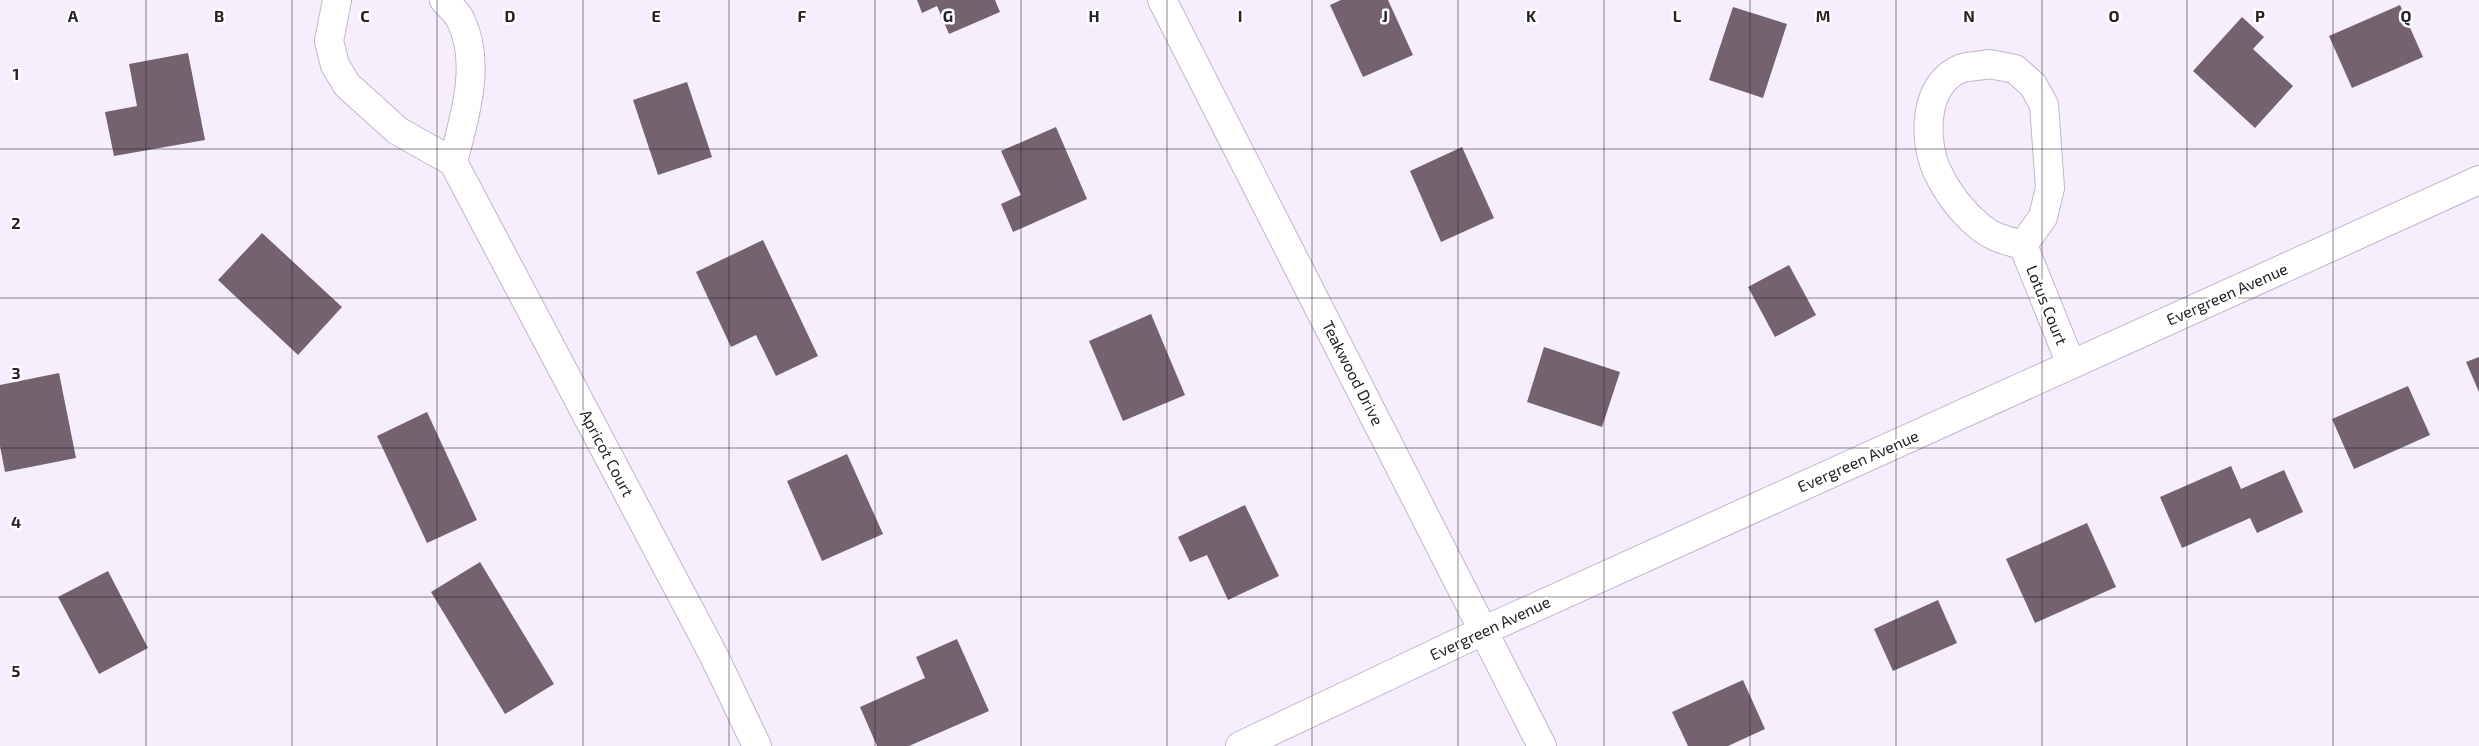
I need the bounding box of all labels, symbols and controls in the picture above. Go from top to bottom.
text: A [68,6,79,25]
text: B [214,6,224,25]
text: C [360,6,370,25]
text: D [505,6,516,25]
text: E [651,6,661,25]
text: F [798,6,807,25]
text: G [943,6,953,25]
text: H [1088,6,1100,25]
text: I [1238,6,1242,25]
text: J [1382,6,1388,25]
text: K [1526,6,1537,25]
text: L [1673,6,1682,25]
text: M [1816,6,1830,25]
text: N [1963,6,1975,25]
text: O [2108,6,2120,25]
text: P [2255,6,2265,25]
text: Q [2400,6,2412,26]
text: 1 [13,64,19,83]
text: 2 [11,213,21,232]
street label: Evergreen Avenue [2163,258,2290,329]
street label: Lotus Court [2023,262,2072,347]
street label: Teakwood Drive [1319,317,1388,428]
text: 3 [11,363,21,382]
street label: Apricot Court [577,406,638,500]
street label: Evergreen Avenue [1794,425,1921,496]
text: 4 [11,512,21,531]
street label: Evergreen Avenue [1427,591,1553,664]
text: 5 [12,661,21,680]

